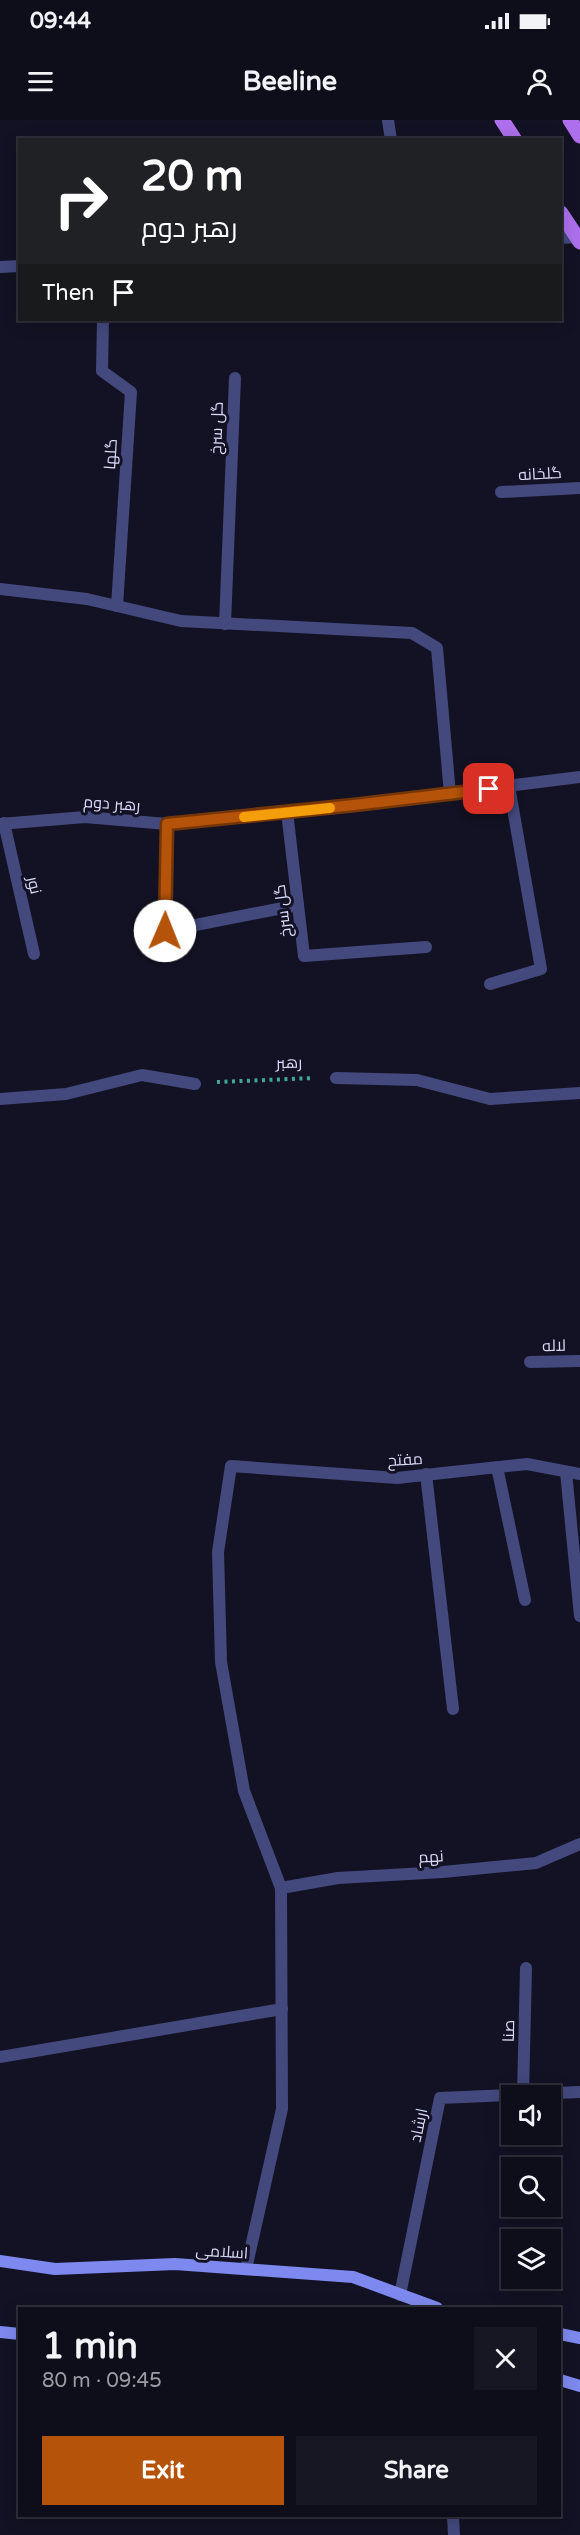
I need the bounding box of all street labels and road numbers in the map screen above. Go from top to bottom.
street label: گل سرخ [206,401,229,455]
street label: گلها [100,438,122,470]
street label: گلخانه [518,463,562,485]
street label: رهبر دوم [83,792,141,817]
street label: نور [22,873,46,896]
street label: گل سرخ [270,883,297,938]
street label: رهبر [275,1053,302,1073]
street label: لاله [542,1336,566,1356]
street label: مفتح [387,1449,423,1472]
street label: نهم [418,1846,445,1869]
street label: صنا [499,2020,519,2042]
street label: ارشاد [406,2106,432,2144]
street label: اسلامی [195,2240,249,2264]

